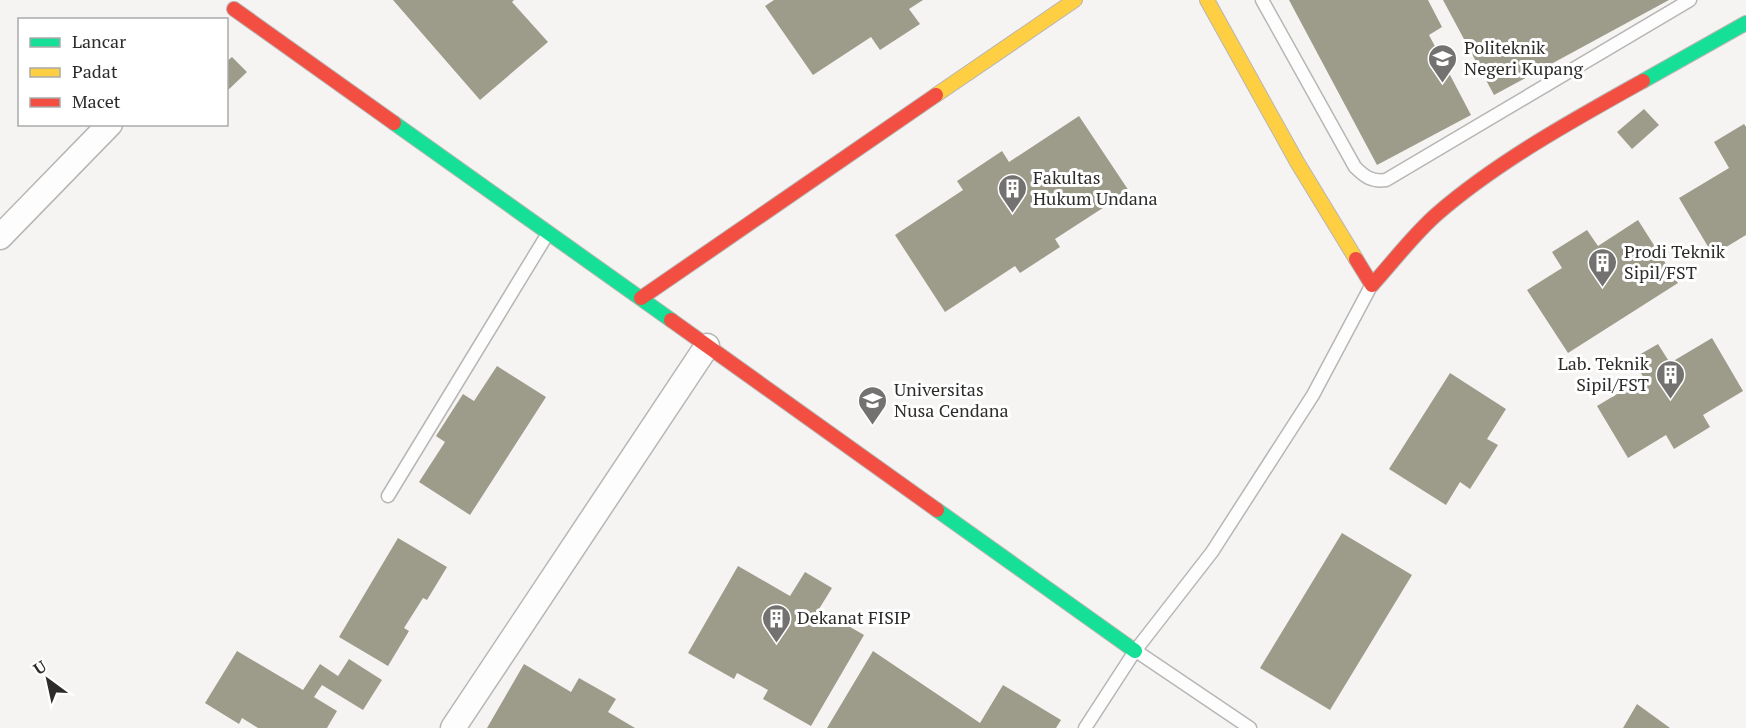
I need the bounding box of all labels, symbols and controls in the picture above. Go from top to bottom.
legend [18,18,228,126]
text: Lancar [72,29,126,53]
place label: Politeknik Negeri Kupang [1464,35,1583,80]
school or university icon: Politeknik Negeri Kupang [1427,42,1459,84]
text: Padat [72,59,118,83]
text: Macet [72,89,121,113]
place label: Fakultas Hukum Undana [1033,165,1158,210]
building icon: Fakultas Hukum Undana [996,172,1028,214]
place label: Prodi Teknik Sipil/FST [1624,239,1726,284]
building icon: Prodi Teknik Sipil/FST [1587,246,1619,288]
place label: Lab. Teknik Sipil/FST [1558,351,1650,396]
building icon: Lab. Teknik Sipil/FST [1654,358,1686,400]
place label: Universitas Nusa Cendana [894,377,1009,422]
school or university icon: Universitas Nusa Cendana [857,384,889,426]
building icon: Dekanat FISIP [760,602,792,644]
place label: Dekanat FISIP [797,605,911,629]
north arrow [18,650,78,710]
text: U [29,655,51,680]

